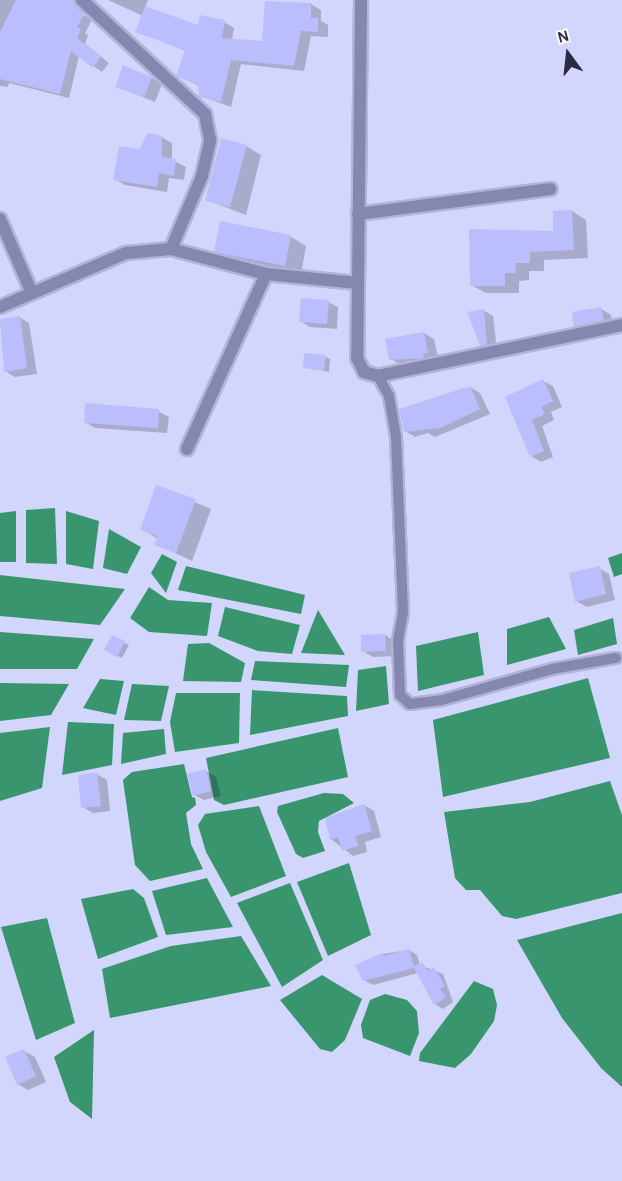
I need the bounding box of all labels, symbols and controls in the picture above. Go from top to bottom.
north arrow [538,24,598,84]
text: N [555,25,571,47]

